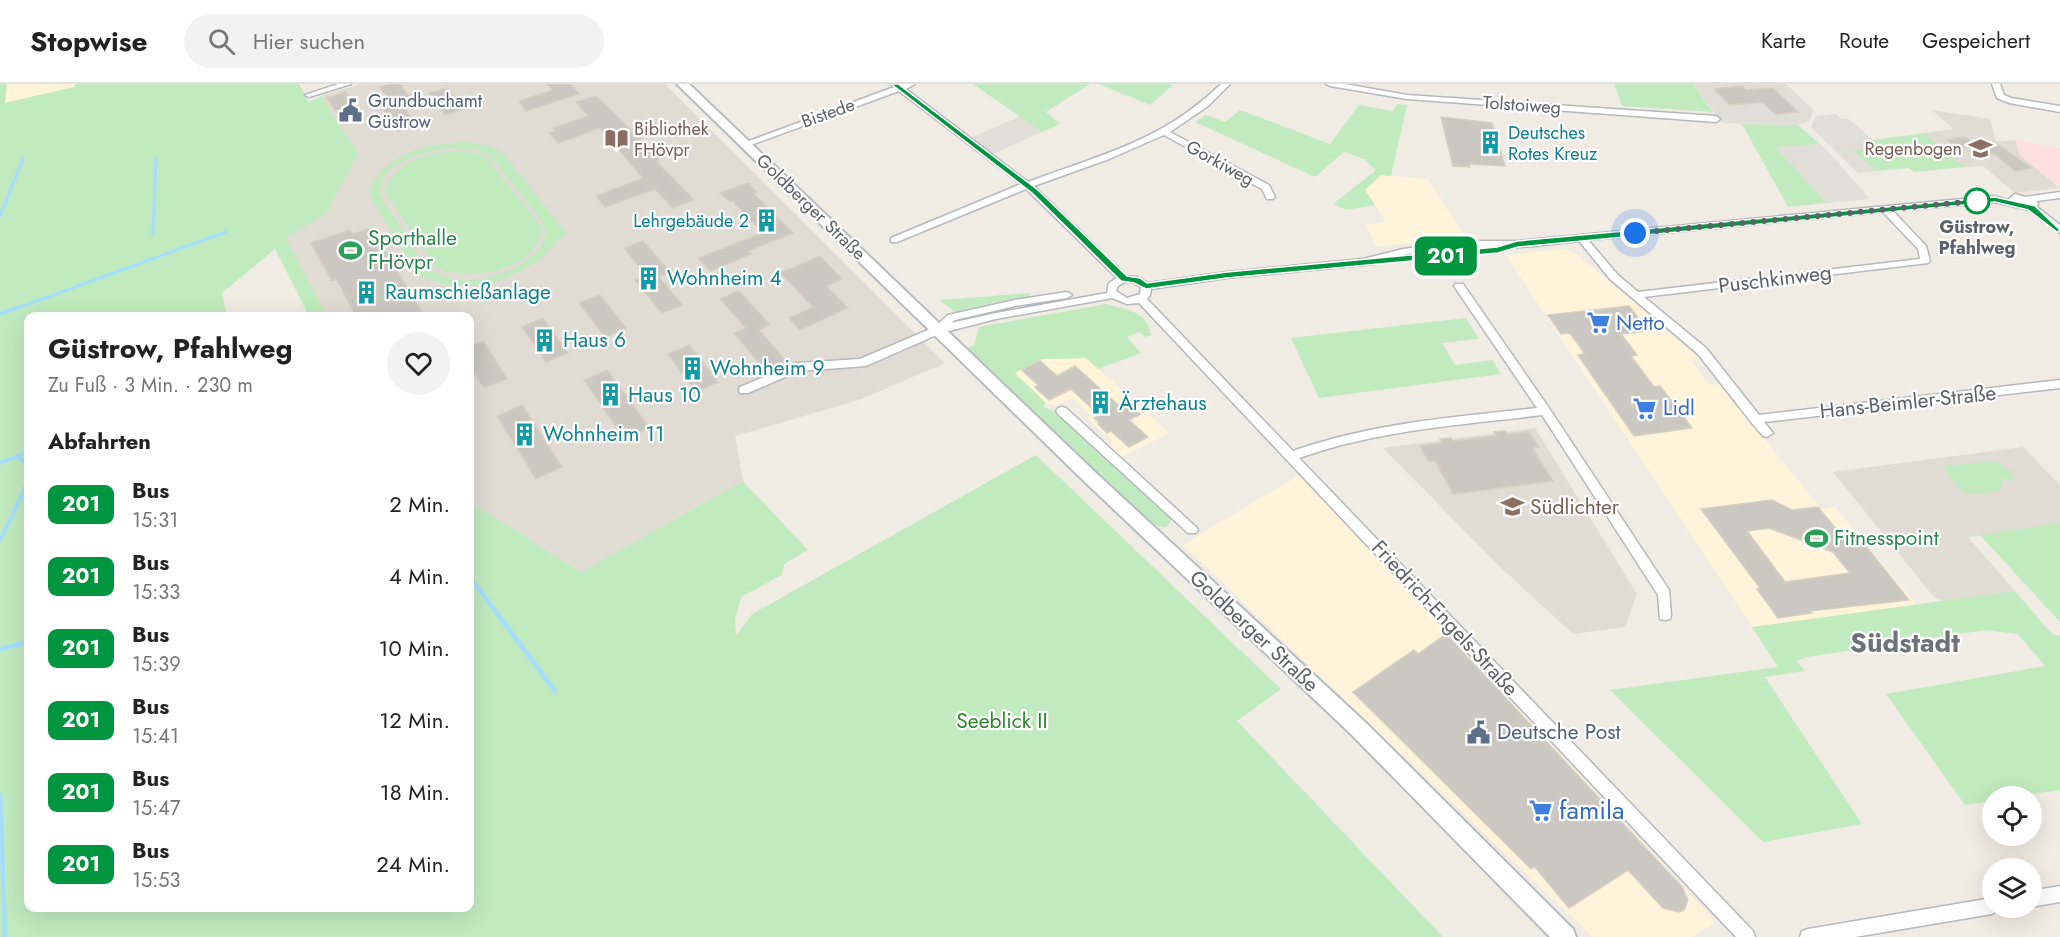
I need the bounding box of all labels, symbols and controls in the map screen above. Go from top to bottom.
search box [184,14,604,68]
text: Stopwise [30,21,148,62]
icon: search [205,25,238,58]
text: Hier suchen [253,25,365,57]
text: Karte [1761,26,1806,56]
text: Route [1839,26,1889,56]
text: Gespeichert [1922,26,2030,56]
place label: Grundbuchamt Güstrow [368,88,483,135]
street label: Tolstoiweg [1482,89,1562,121]
street label: Bistede [798,91,858,135]
public building icon: Grundbuchamt Güstrow [337,98,363,124]
place label: Bibliothek FHövpr [634,116,709,163]
place label: Deutsches Rotes Kreuz [1508,120,1598,167]
library icon: Bibliothek FHövpr [603,126,629,152]
building icon: Deutsches Rotes Kreuz [1477,130,1503,156]
street label: Gorkiweg [1181,134,1259,192]
place label: Regenbogen [1865,136,1962,162]
school or university icon: Regenbogen [1967,136,1993,162]
street label: Goldberger Straße [750,148,872,266]
marker: Güstrow, Pfahlweg [1964,188,1990,214]
place label: Lehrgebäude 2 [633,208,749,234]
building icon: Lehrgebäude 2 [754,208,780,234]
place label: Güstrow, Pfahlweg [1939,214,2015,261]
your location [1620,218,1650,248]
place label: Sporthalle FHövpr [368,223,457,277]
line badge: 201 [1412,236,1480,276]
sports icon: Sporthalle FHövpr [337,237,363,263]
text: 201 [1427,241,1465,271]
street label: Puschkinweg [1717,257,1833,301]
place label: Wohnheim 4 [667,263,782,293]
building icon: Wohnheim 4 [636,265,662,291]
place label: Raumschießanlage [385,277,551,307]
building icon: Raumschießanlage [354,279,380,305]
place label: Netto [1616,308,1665,338]
supermarket icon: Netto [1585,310,1611,336]
place label: Haus 6 [563,325,626,355]
building icon: Haus 6 [532,327,558,353]
text: Güstrow, Pfahlweg [48,328,293,369]
button: heart [387,332,450,395]
place label: Wohnheim 9 [710,353,825,383]
building icon: Wohnheim 9 [679,355,705,381]
text: Zu Fuß · 3 Min. · 230 m [48,371,253,400]
street label: Hans-Beimler-Straße [1818,378,1998,426]
place label: Haus 10 [628,380,701,410]
building icon: Haus 10 [597,382,623,408]
place label: Ärztehaus [1119,388,1207,418]
building icon: Ärztehaus [1088,390,1114,416]
place label: Lidl [1663,393,1695,423]
supermarket icon: Lidl [1632,395,1658,421]
place label: Wohnheim 11 [543,419,665,449]
building icon: Wohnheim 11 [512,421,538,447]
text: Abfahrten [48,425,151,457]
text: Bus [132,474,169,506]
text: 2 Min. [389,488,450,520]
text: 201 [62,489,100,519]
place label: Südlichter [1530,492,1620,522]
school or university icon: Südlichter [1499,494,1525,520]
text: 15:31 [132,506,178,535]
place label: Fitnesspoint [1834,523,1939,553]
sports icon: Fitnesspoint [1803,525,1829,551]
street label: Friedrich-Engels-Straße [1365,533,1525,703]
text: Bus [132,546,169,578]
text: 4 Min. [389,560,450,592]
text: 201 [62,561,100,591]
street label: Goldberger Straße [1183,563,1325,699]
text: 15:33 [132,578,180,607]
text: Bus [132,618,169,650]
district label: Südstadt [1850,623,1960,662]
text: 10 Min. [379,632,450,664]
text: 201 [62,633,100,663]
text: 15:39 [132,650,181,679]
text: Bus [132,690,169,722]
text: 12 Min. [379,704,450,736]
text: 201 [62,705,100,735]
park label: Seeblick II [956,706,1048,736]
place label: Deutsche Post [1497,717,1621,747]
public building icon: Deutsche Post [1466,719,1492,745]
text: 15:41 [132,722,179,751]
text: Bus [132,762,169,794]
text: 18 Min. [380,776,450,808]
text: 201 [62,777,100,807]
map controls [1982,786,2042,918]
button: locate [1982,786,2042,846]
place label: famila [1559,791,1624,829]
text: 15:47 [132,794,180,823]
supermarket icon: famila [1528,797,1554,823]
text: Bus [132,834,169,866]
text: 24 Min. [376,848,450,880]
text: 201 [62,849,100,879]
button: layers [1982,858,2042,918]
text: 15:53 [132,866,180,895]

